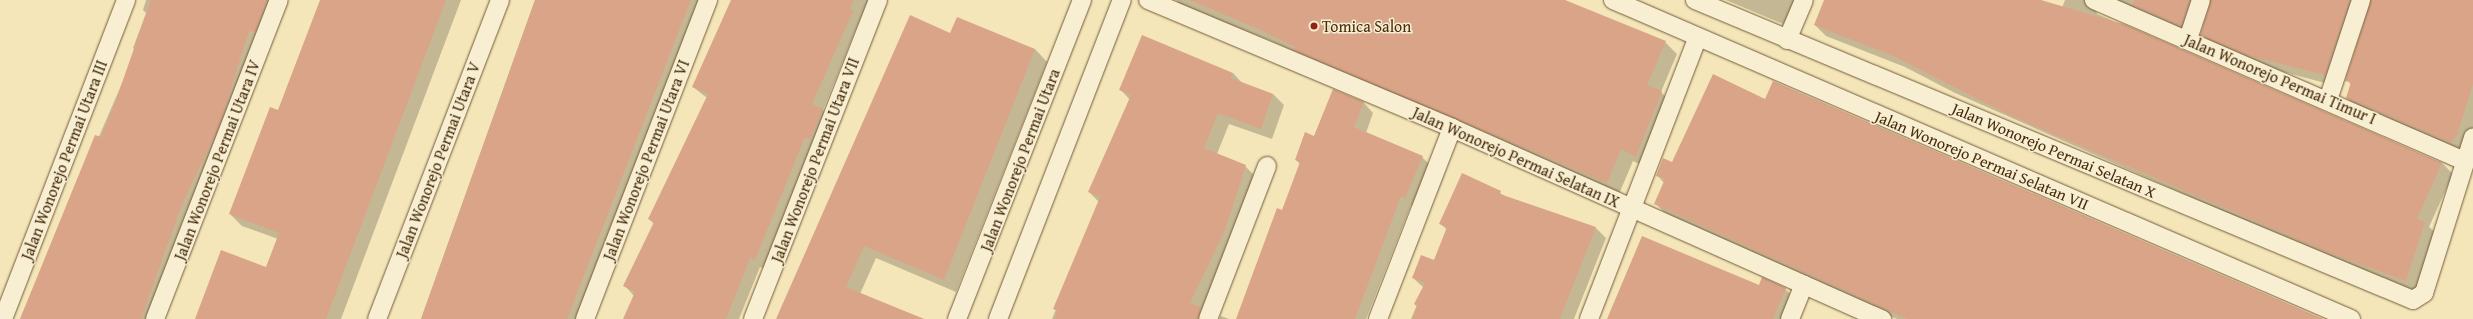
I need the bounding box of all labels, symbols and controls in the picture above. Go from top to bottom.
place label: Tomica Salon [1322,16,1411,36]
marker: Tomica Salon [1309,21,1319,31]
street label: Jalan Wonorejo Permai Timur I [2181,30,2379,128]
street label: Jalan Wonorejo Permai Utara VII [767,55,863,265]
street label: Jalan Wonorejo Permai Utara III [17,57,111,263]
street label: Jalan Wonorejo Permai Utara IV [170,57,264,263]
street label: Jalan Wonorejo Permai Utara VI [599,57,693,263]
street label: Jalan Wonorejo Permai Utara V [392,59,484,261]
street label: Jalan Wonorejo Permai Utara [976,66,1064,254]
street label: Jalan Wonorejo Permai Selatan X [1949,98,2159,202]
street label: Jalan Wonorejo Permai Selatan IX [1410,103,1622,211]
street label: Jalan Wonorejo Permai Selatan VII [1872,106,2092,214]

